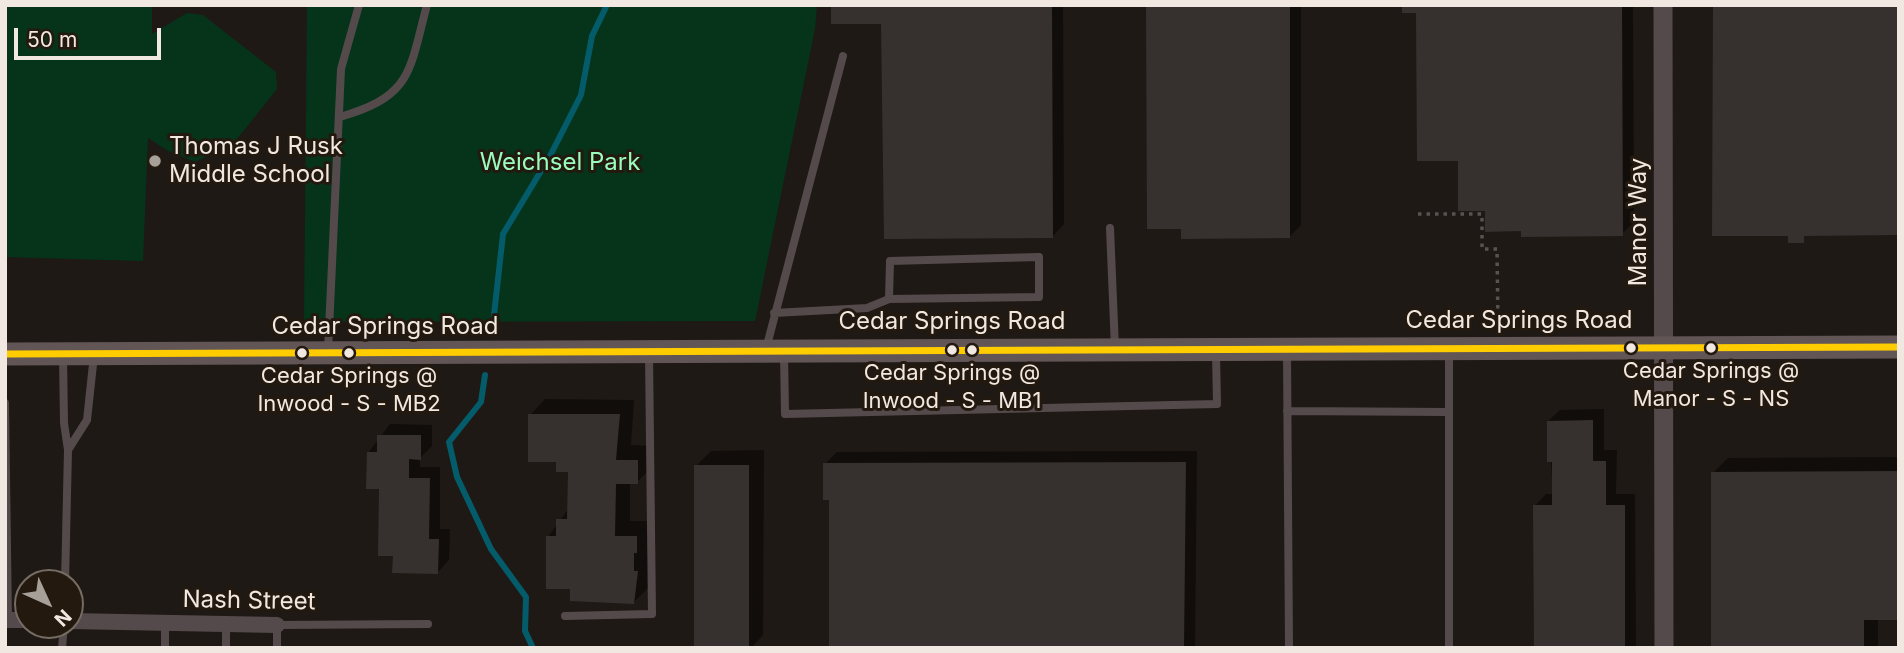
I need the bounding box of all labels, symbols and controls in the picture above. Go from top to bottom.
scale bar [18,14,164,58]
text: 50 m [27,27,77,52]
place label: Thomas J Rusk Middle School [169,133,343,189]
park label: Weichsel Park [480,149,640,177]
marker: Thomas J Rusk Middle School [147,153,163,169]
street label: Manor Way [1625,158,1653,286]
street label: Cedar Springs Road [1405,307,1633,335]
street label: Cedar Springs Road [838,308,1066,336]
street label: Cedar Springs Road [271,313,499,341]
unlabelled marker [1624,341,1638,355]
marker: Cedar Springs @ Manor - S - NS [1704,341,1718,355]
marker: Cedar Springs @ Inwood - S - MB1 [945,343,959,357]
unlabelled marker [965,343,979,357]
unlabelled marker [295,346,309,360]
marker: Cedar Springs @ Inwood - S - MB2 [342,346,356,360]
place label: Cedar Springs @ Manor - S - NS [1623,358,1799,410]
place label: Cedar Springs @ Inwood - S - MB1 [863,360,1041,412]
place label: Cedar Springs @ Inwood - S - MB2 [257,363,441,414]
north arrow [14,569,84,639]
street label: Nash Street [182,585,316,617]
text: N [50,605,76,631]

